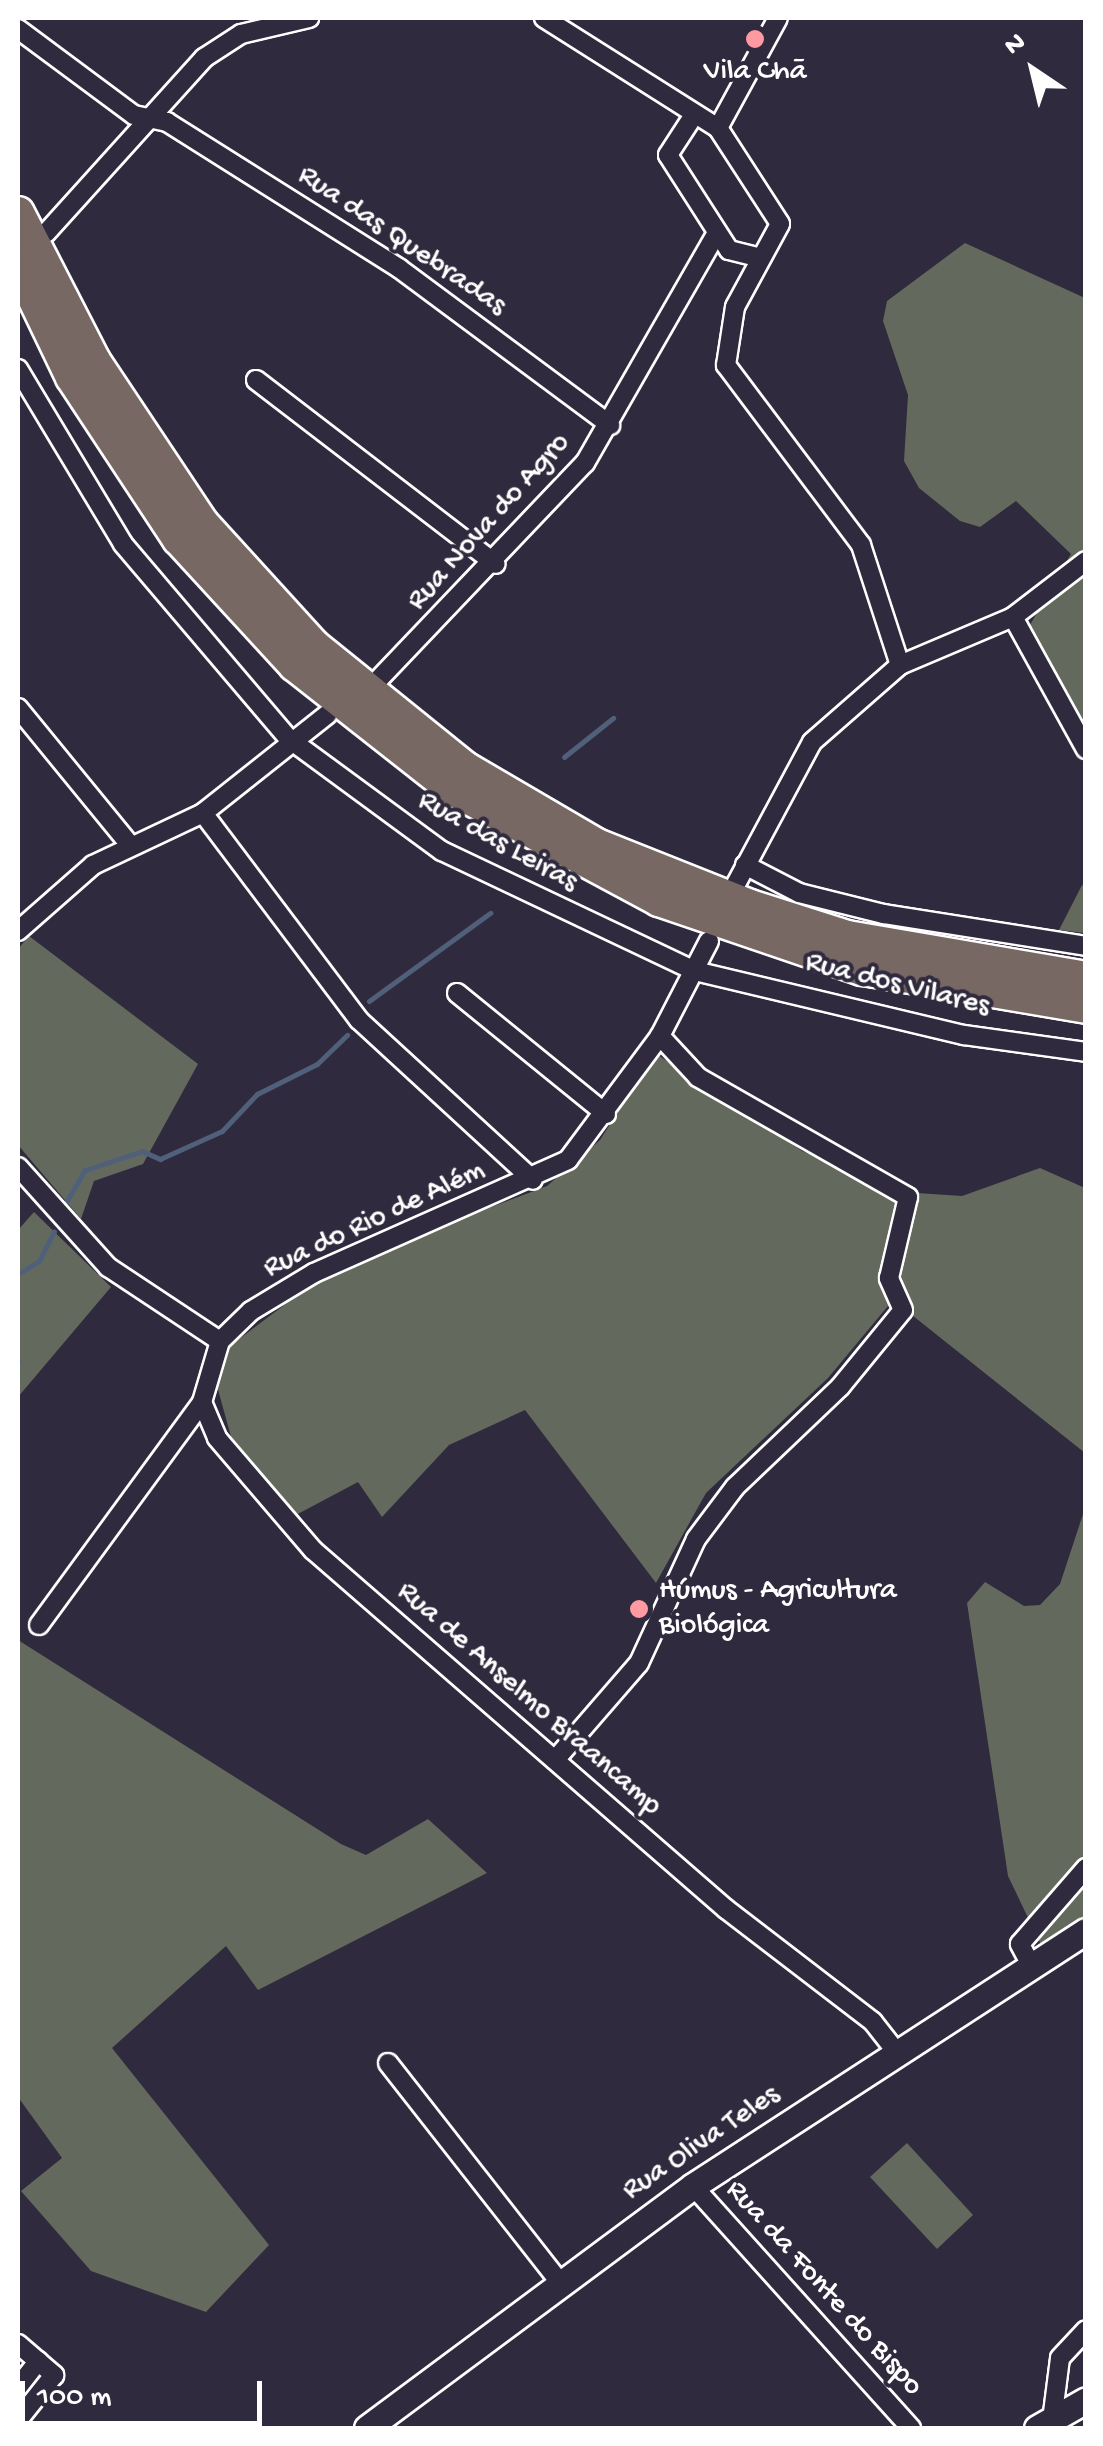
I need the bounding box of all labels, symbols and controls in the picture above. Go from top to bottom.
north arrow [983,20,1083,120]
text: N [999,26,1032,64]
marker: Vila Chã [744,28,766,50]
place label: Vila Chã [704,55,806,91]
street label: Rua das Quebradas [290,159,512,325]
street label: Rua Nova do Agro [401,427,579,619]
street label: Rua das Leiras [411,784,583,902]
street label: Rua dos Vilares [801,946,993,1026]
street label: Rua do Rio de Além [259,1154,491,1288]
place label: Húmus - Agricultura Biológica [659,1574,897,1644]
street label: Rua de Anselmo Braancamp [388,1575,668,1825]
marker: Húmus - Agricultura Biológica [628,1598,650,1620]
street label: Rua Oliva Teles [617,2078,787,2210]
street label: Rua da Fonte do Bispo [716,2174,930,2404]
scale bar [25,2361,268,2423]
text: 100 m [37,2381,112,2416]

